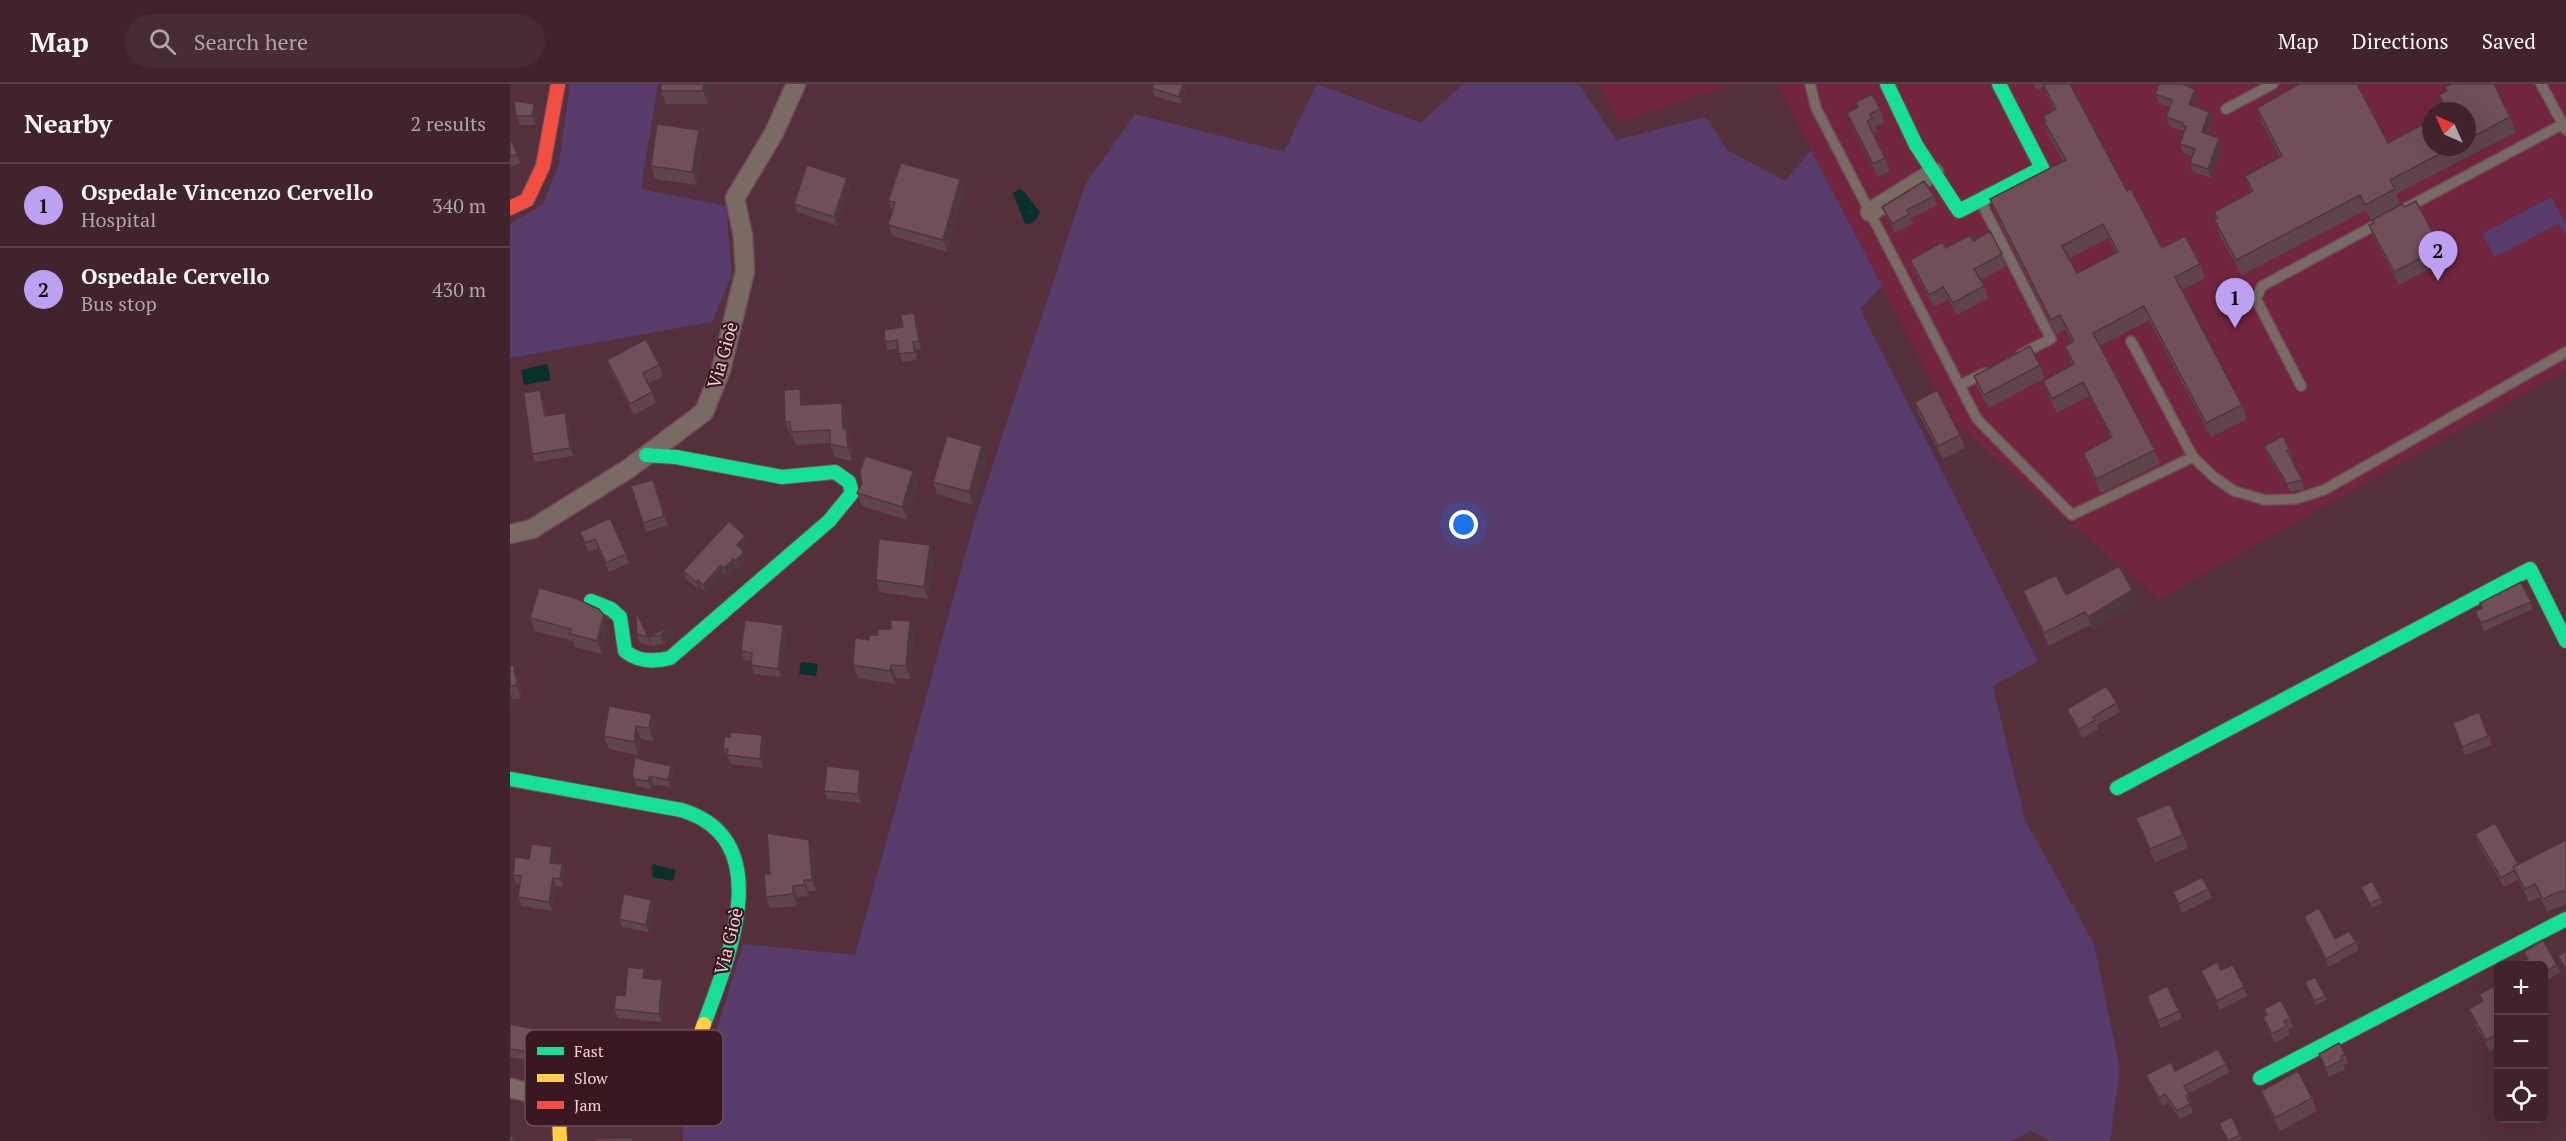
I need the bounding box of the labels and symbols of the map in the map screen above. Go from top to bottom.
north arrow [2422,102,2476,156]
pin: 2 [2418,232,2458,281]
pin: 1 [2216,278,2254,328]
street label: Via Gioè [701,319,743,391]
your location [1449,510,1478,539]
street label: Via Gioè [708,905,748,977]
legend [525,1030,723,1126]
text: Fast [574,1040,604,1062]
text: Slow [574,1067,608,1089]
text: Jam [574,1094,602,1116]

